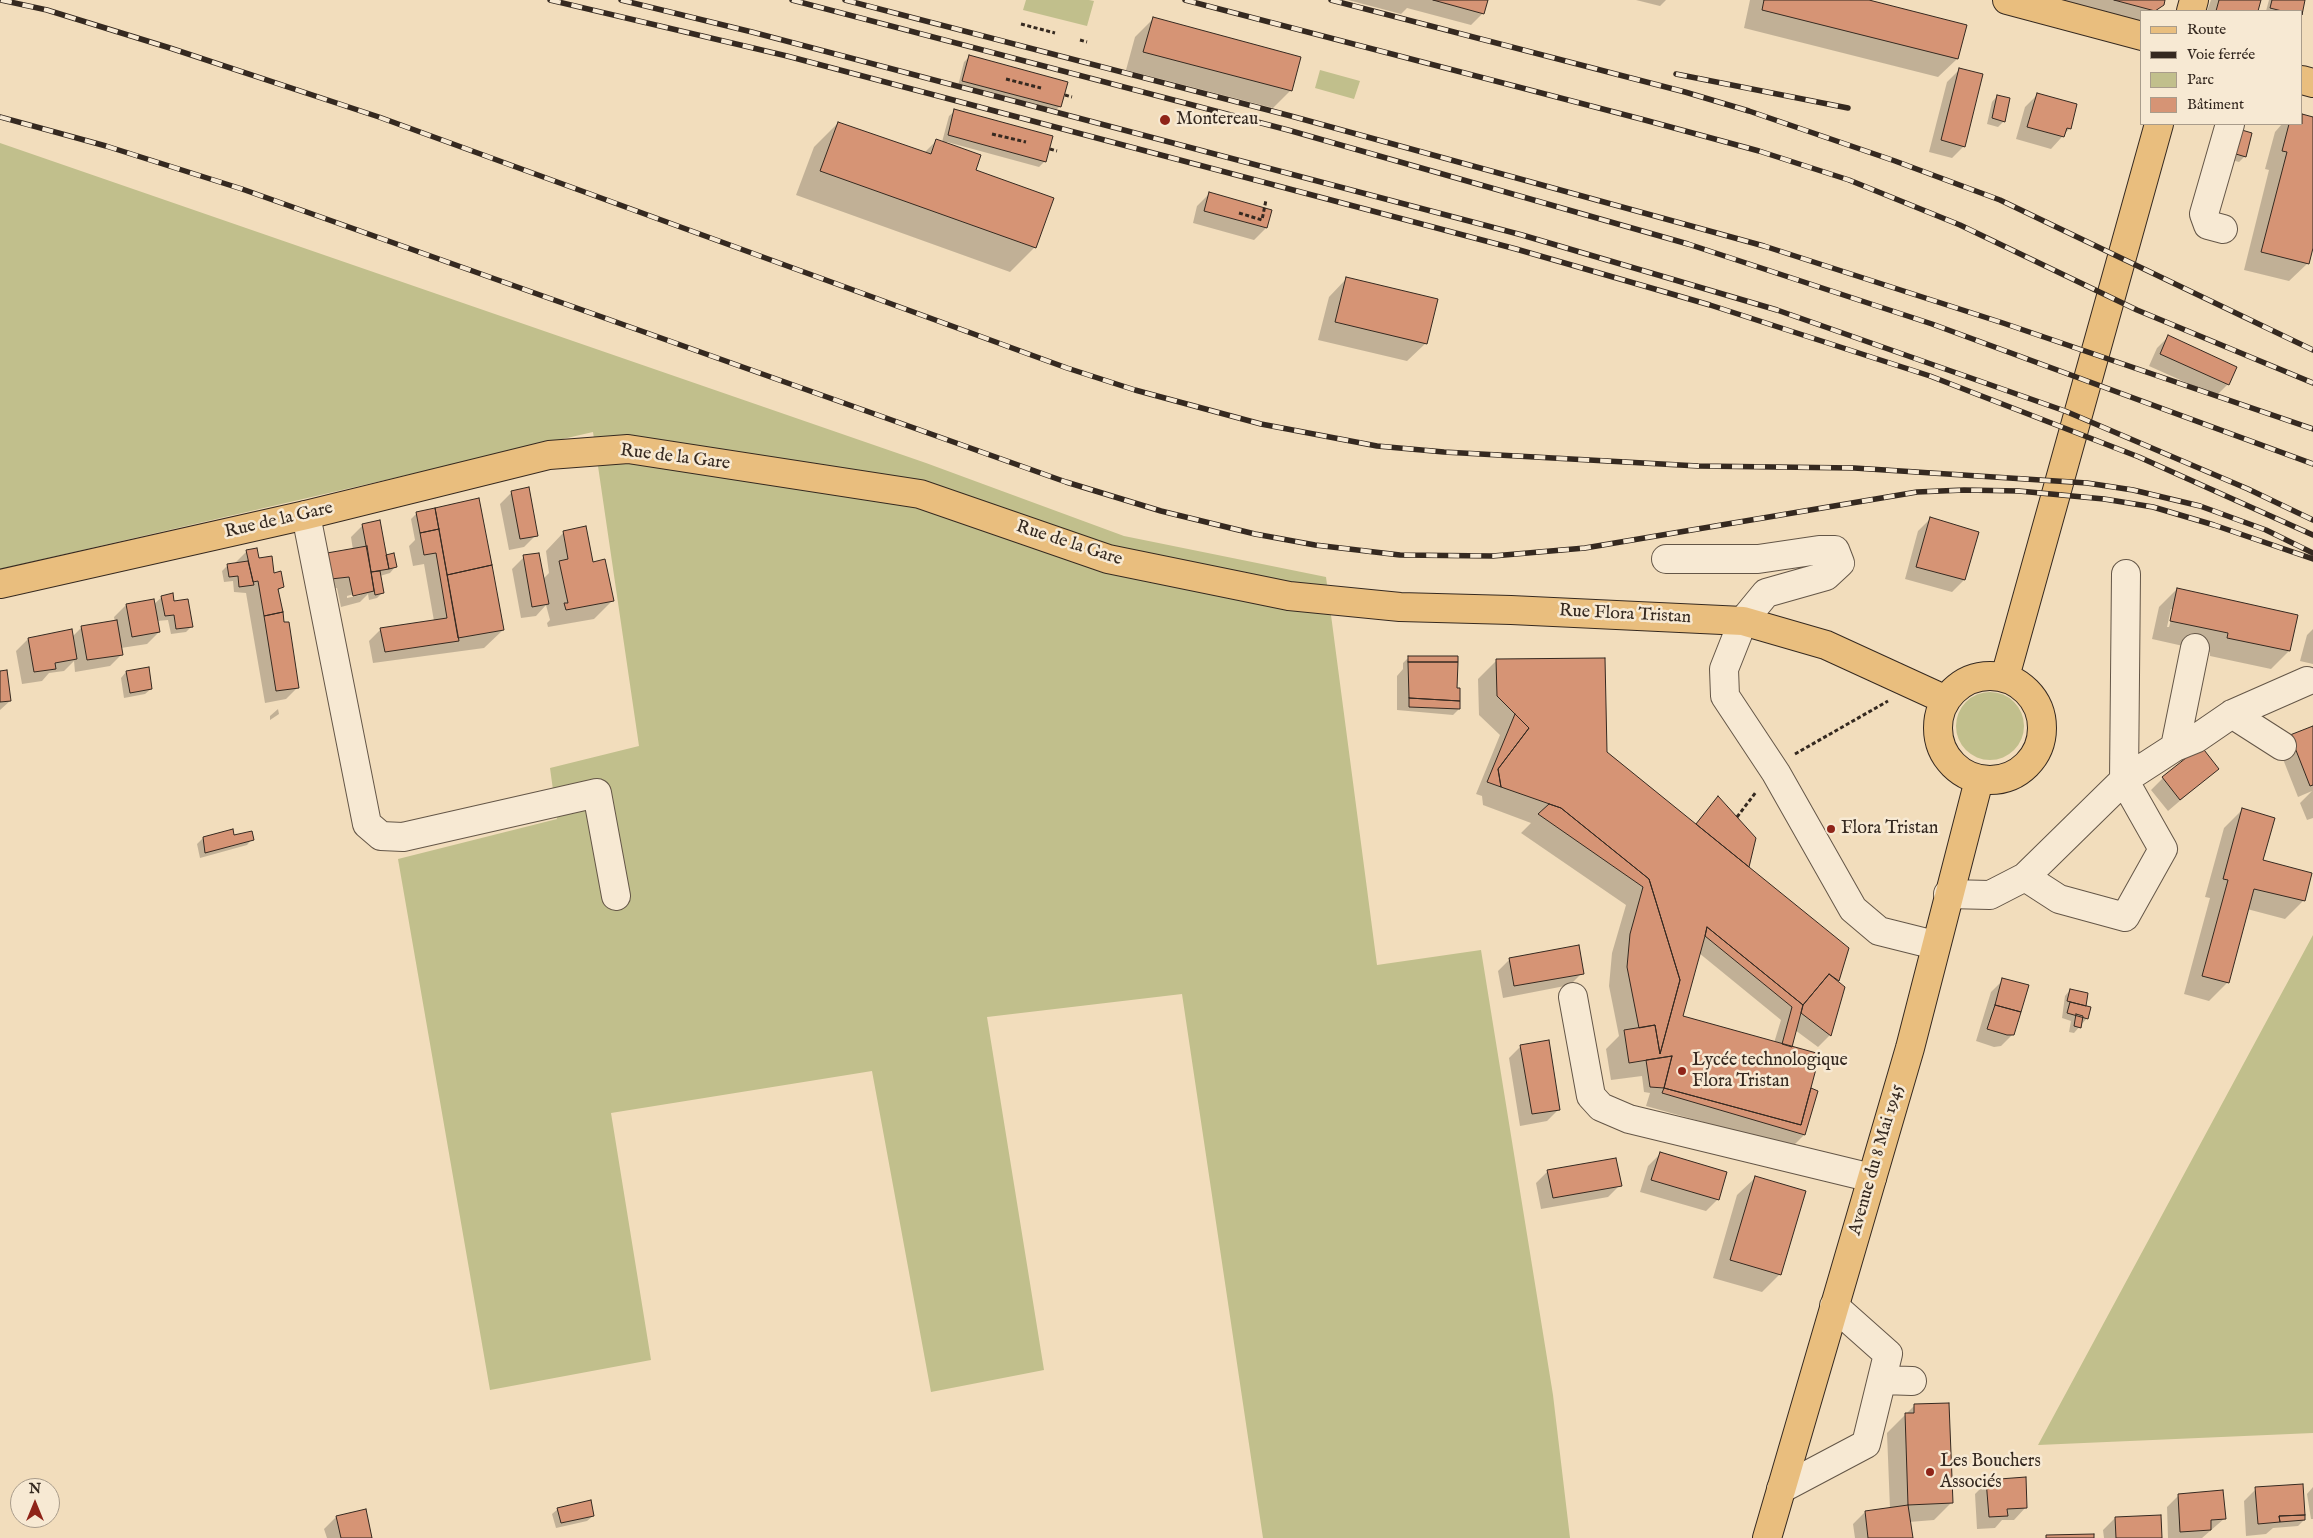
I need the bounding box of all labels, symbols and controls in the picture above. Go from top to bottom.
legend [2140,10,2303,125]
text: Route [2187,20,2226,39]
text: Voie ferrée [2187,45,2255,64]
text: Parc [2187,70,2214,89]
text: Bâtiment [2187,95,2244,114]
place label: Montereau [1176,109,1258,131]
marker: Montereau [1158,113,1172,127]
street label: Rue de la Gare [619,441,731,475]
street label: Rue de la Gare [223,498,335,544]
street label: Rue de la Gare [1013,517,1125,571]
street label: Rue Flora Tristan [1558,601,1692,629]
place label: Flora Tristan [1841,818,1938,840]
marker: Flora Tristan [1825,823,1837,835]
place label: Lycée technologique Flora Tristan [1692,1050,1848,1092]
marker: Lycée technologique Flora Tristan [1676,1065,1688,1077]
street label: Avenue du 8 Mai 1945 [1845,1082,1909,1238]
place label: Les Bouchers Associés [1940,1451,2041,1494]
marker: Les Bouchers Associés [1924,1466,1936,1478]
north arrow [10,1478,60,1528]
text: N [29,1480,41,1498]

